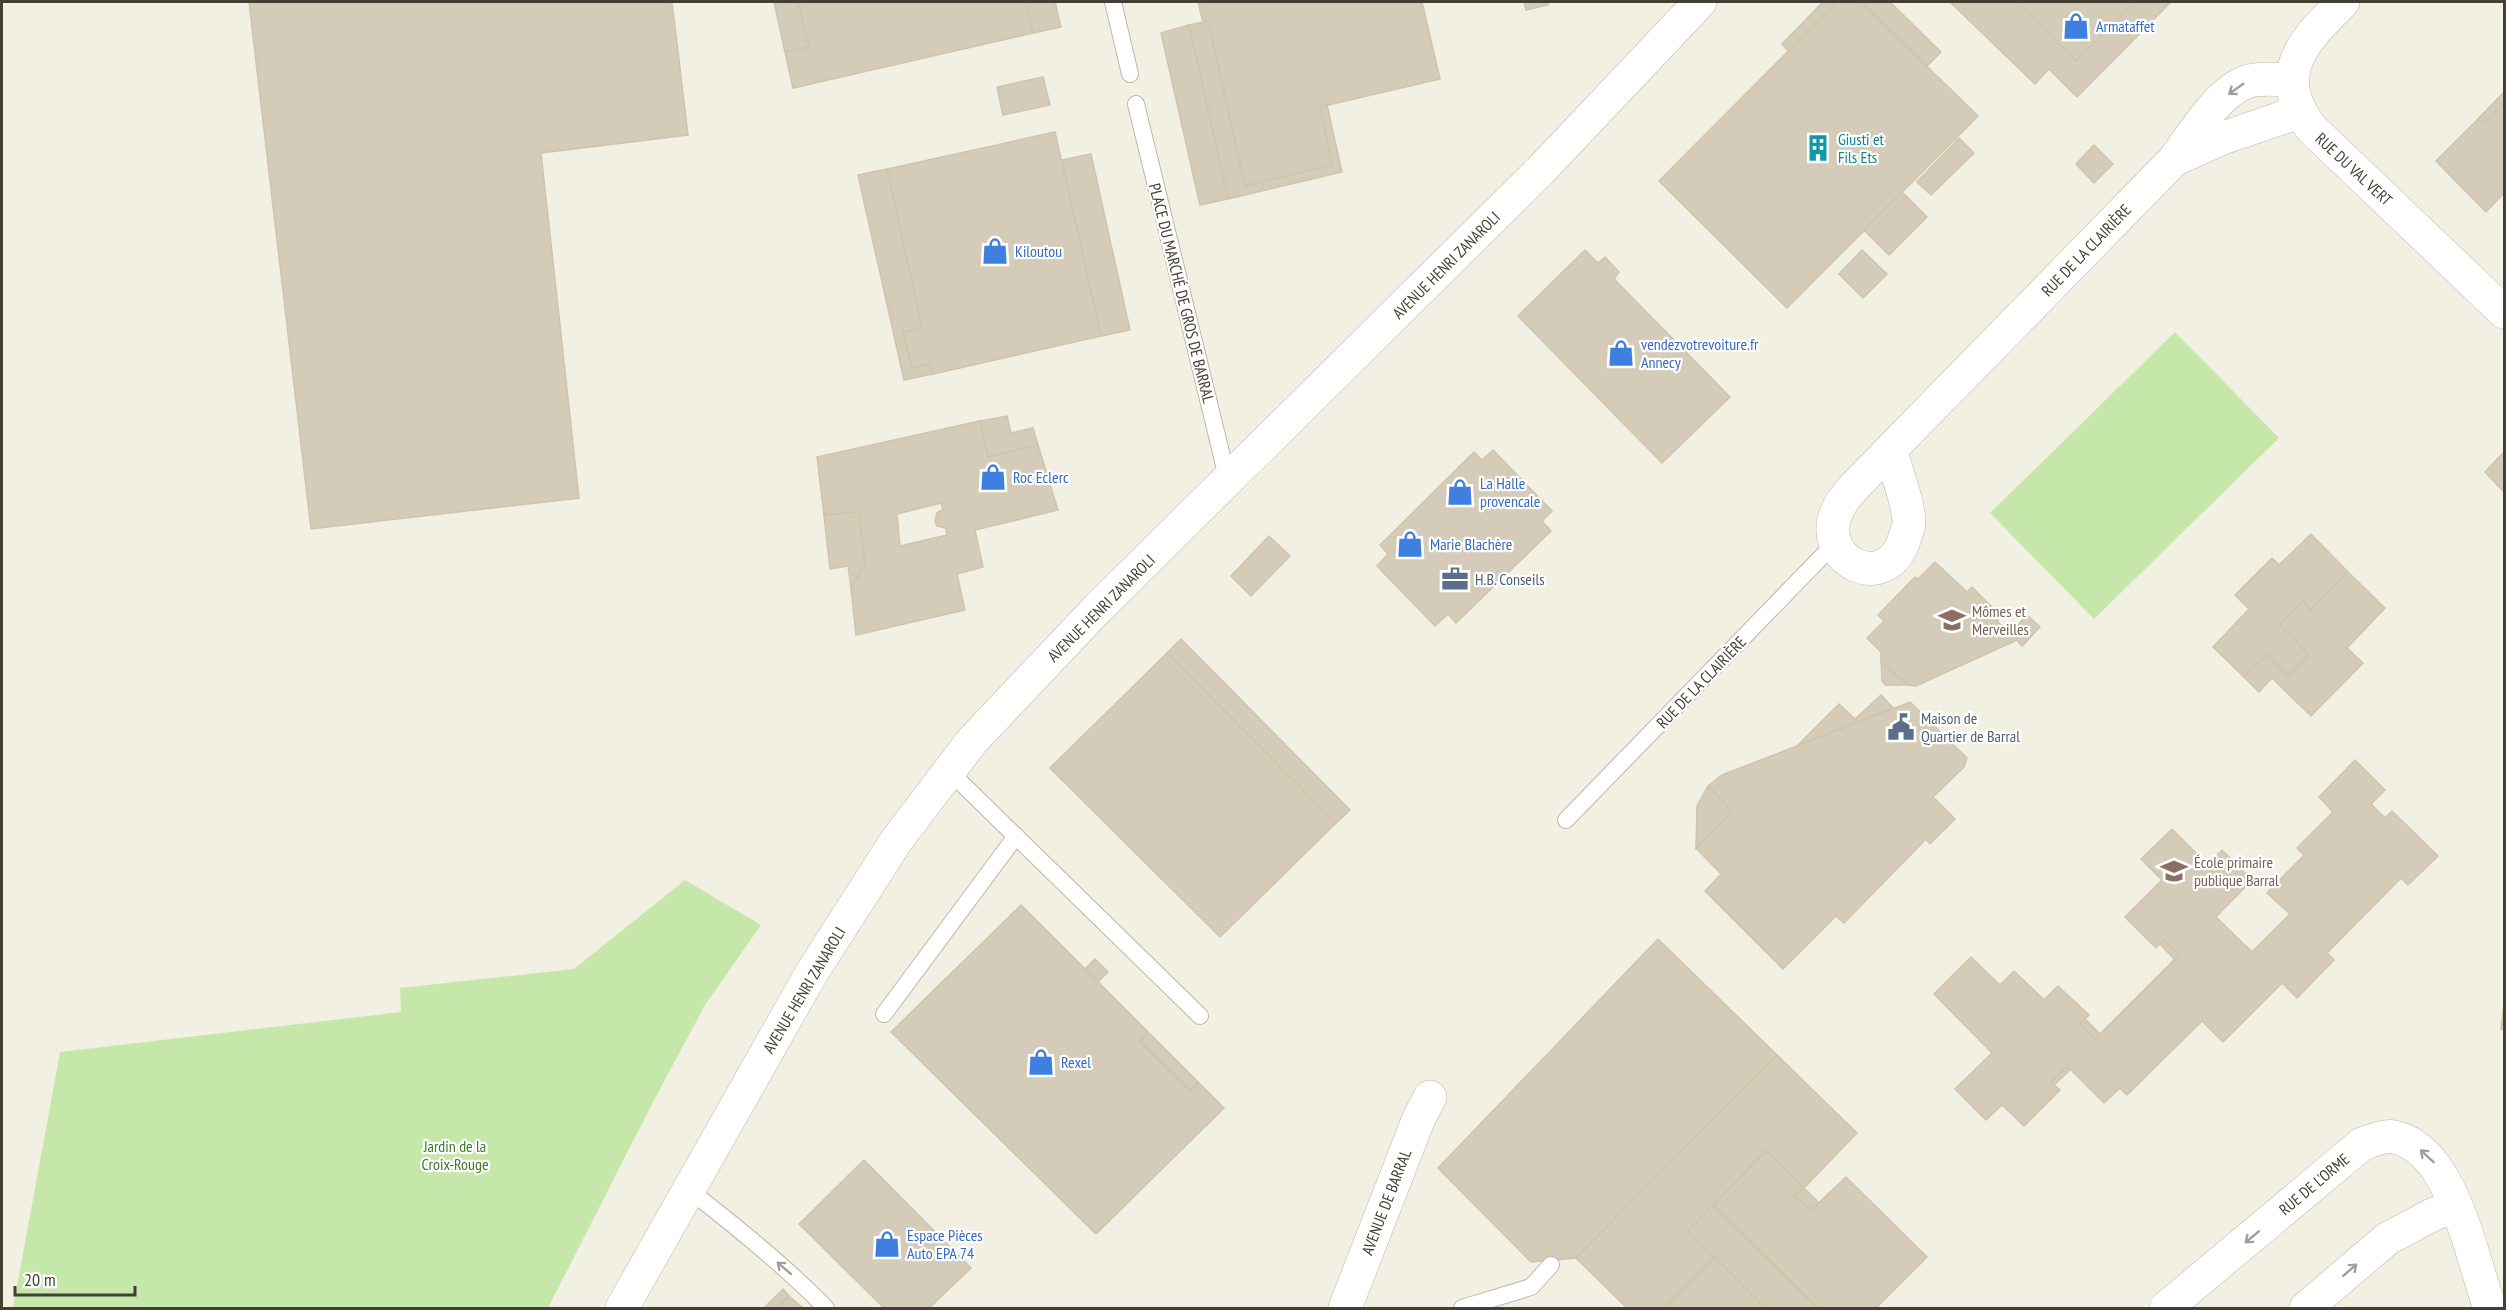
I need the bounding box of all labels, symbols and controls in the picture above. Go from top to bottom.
shop icon: Armataffet [2061,11,2091,41]
place label: Armataffet [2096,16,2155,36]
one-way arrow [2229,83,2245,95]
street label: RUE DU VAL VERT [2311,128,2397,210]
place label: Giusti et Fils Ets [1838,129,1885,167]
building icon: Giusti et Fils Ets [1803,133,1833,163]
street label: PLACE DU MARCHÉ DE GROS DE BARRAL [1145,181,1219,405]
street label: RUE DE LA CLAIRIÈRE [2037,200,2135,300]
street label: AVENUE HENRI ZANAROLI [1388,207,1504,323]
shop icon: Kiloutou [980,236,1010,266]
place label: Kiloutou [1015,241,1062,261]
place label: vendezvotrevoiture.fr Annecy [1641,334,1759,372]
shop icon: vendezvotrevoiture.fr Annecy [1606,338,1636,368]
shop icon: Roc Eclerc [978,462,1008,492]
place label: Roc Eclerc [1013,467,1069,487]
place label: La Halle provencale [1480,473,1540,511]
shop icon: La Halle provencale [1445,477,1475,507]
shop icon: Marie Blachère [1395,529,1425,559]
place label: Marie Blachère [1430,534,1512,554]
street label: AVENUE HENRI ZANAROLI [1043,550,1159,666]
office icon: H.B. Conseils [1440,564,1470,594]
place label: H.B. Conseils [1475,569,1545,589]
place label: Mômes et Merveilles [1972,601,2029,639]
school or university icon: Mômes et Merveilles [1937,605,1967,635]
street label: RUE DE LA CLAIRIÈRE [1652,632,1750,732]
place label: Maison de Quartier de Barral [1921,708,2020,746]
public building icon: Maison de Quartier de Barral [1886,712,1916,742]
place label: École primaire publique Barral [2194,852,2279,890]
school or university icon: École primaire publique Barral [2159,856,2189,886]
street label: AVENUE HENRI ZANAROLI [758,923,850,1057]
shop icon: Rexel [1026,1047,1056,1077]
place label: Rexel [1061,1052,1091,1072]
park label: Jardin de la Croix-Rouge [422,1136,489,1174]
street label: AVENUE DE BARRAL [1357,1146,1415,1258]
street label: RUE DE L'ORME [2275,1149,2353,1219]
one-way arrow [2419,1149,2434,1164]
place label: Espace Pièces Auto EPA 74 [907,1225,983,1263]
shop icon: Espace Pièces Auto EPA 74 [872,1229,902,1259]
one-way arrow [2245,1230,2260,1244]
scale bar [15,1259,135,1297]
one-way arrow [777,1261,792,1275]
one-way arrow [2342,1263,2357,1277]
text: 20 m [24,1268,56,1291]

